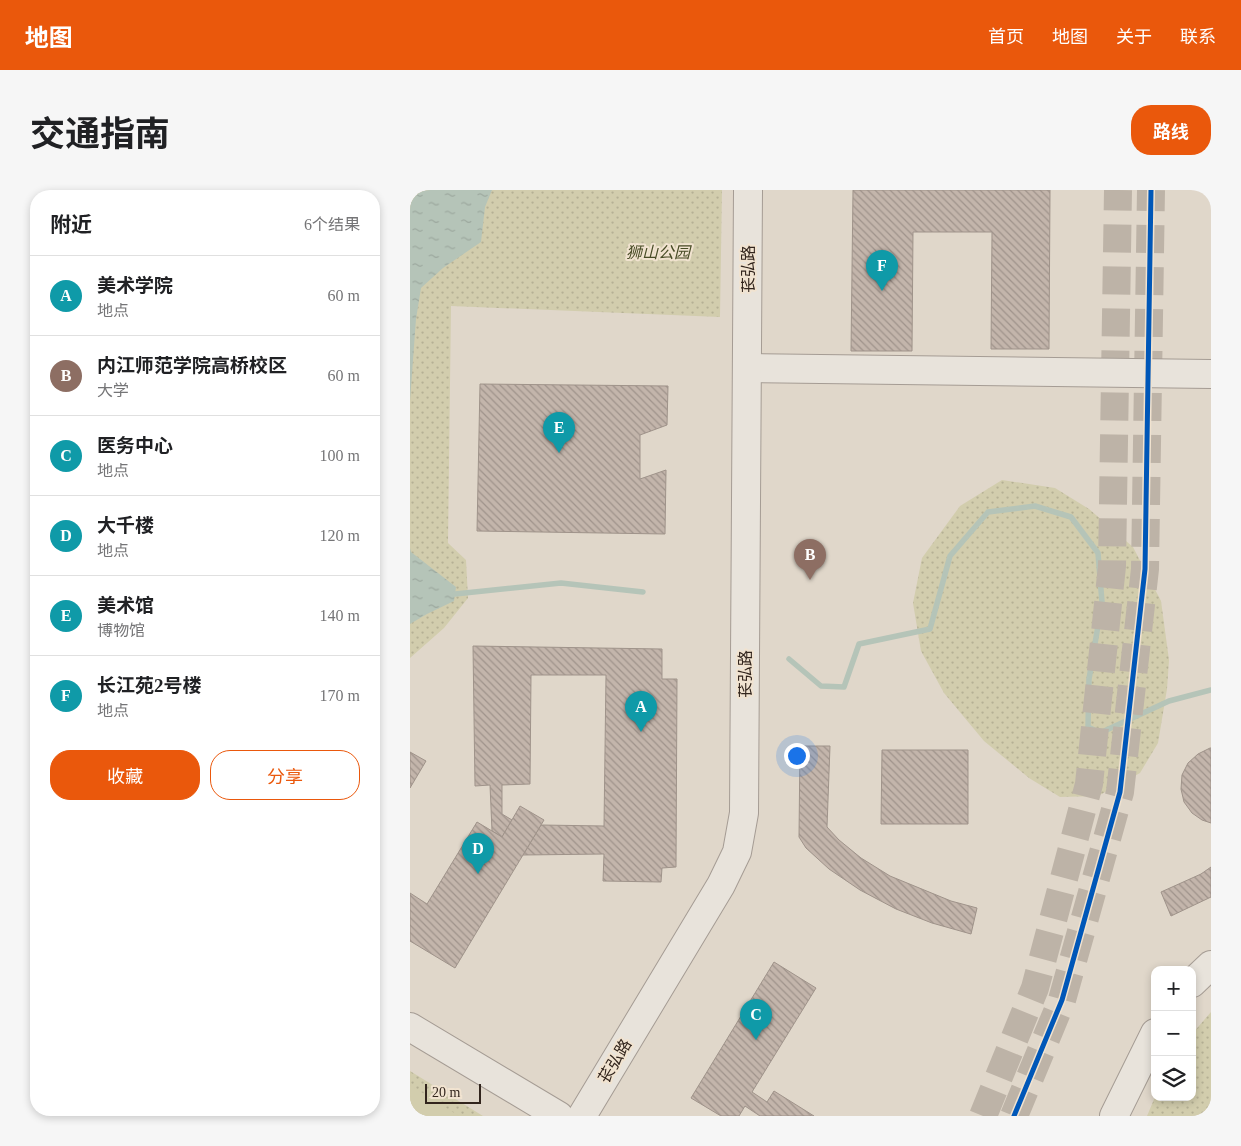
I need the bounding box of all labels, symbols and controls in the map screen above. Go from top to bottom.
text: 地图 [25,25,73,51]
text: 首页 [988,27,1024,47]
text: 地图 [1052,27,1088,47]
text: 关于 [1116,27,1152,47]
text: 联系 [1180,27,1216,47]
button: 路线 [1131,105,1211,155]
text: 交通指南 [30,115,170,154]
text: 附近 [50,213,92,237]
text: 6个结果 [304,216,360,233]
park label: 狮山公园 [626,244,692,261]
street label: 苌弘路 [740,245,757,293]
pin: F [866,250,898,291]
text: 美术学院 [97,275,173,296]
text: A [60,287,72,304]
text: 60 m [328,287,360,304]
text: 地点 [97,302,129,319]
text: 内江师范学院高桥校区 [97,355,287,376]
text: B [61,367,71,384]
text: 60 m [328,367,360,384]
text: 大学 [97,382,129,399]
pin: E [543,412,575,453]
text: 医务中心 [97,435,173,456]
text: C [60,447,72,464]
text: 100 m [320,447,360,464]
text: 地点 [97,462,129,479]
text: 大千楼 [97,515,154,536]
text: D [60,527,72,544]
text: 120 m [320,527,360,544]
pin: B [794,539,826,580]
text: 地点 [97,542,129,559]
text: 美术馆 [97,595,154,616]
text: E [61,607,71,624]
text: 140 m [320,607,360,624]
text: 博物馆 [97,622,145,639]
street label: 苌弘路 [737,650,754,698]
text: 长江苑2号楼 [97,675,202,696]
text: F [61,687,71,704]
text: 170 m [320,687,360,704]
pin: A [625,691,657,732]
text: 地点 [97,702,129,719]
your location [784,743,810,769]
button: 收藏 [50,750,200,800]
button: 分享 [210,750,360,800]
pin: D [462,833,494,874]
map controls [1151,966,1196,1101]
button: + [1151,966,1196,1011]
pin: C [740,999,772,1040]
button: − [1151,1011,1196,1056]
street label: 苌弘路 [595,1036,635,1086]
button: layers [1151,1056,1196,1101]
scale bar [425,1081,481,1104]
text: 20 m [432,1085,460,1100]

